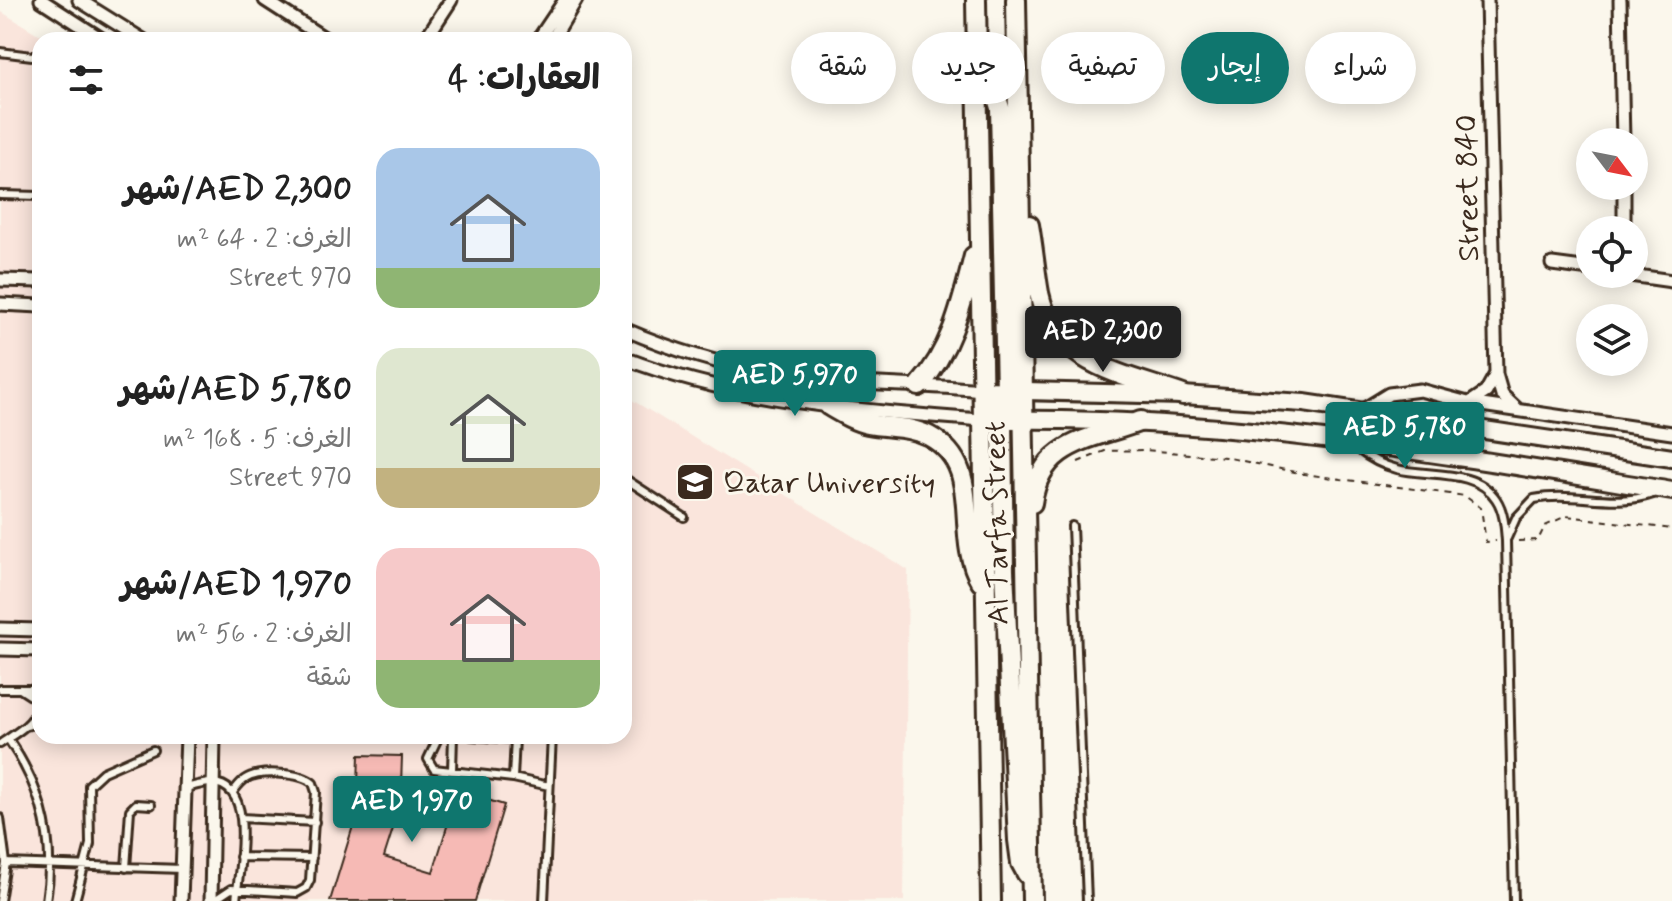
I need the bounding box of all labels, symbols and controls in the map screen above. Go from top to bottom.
chip: شقة [791,32,896,104]
chip: جديد [912,32,1025,104]
chip: تصفية [1041,32,1165,104]
chip: إيجار [1181,32,1289,104]
chip: شراء [1305,32,1416,104]
text: العقارات: 4 [448,57,600,102]
icon: filters [64,58,108,102]
street label: Street 840 [1448,114,1489,262]
north arrow [1576,128,1648,200]
map controls [1576,128,1648,376]
text: AED 2,300/شهر [124,167,352,212]
icon: home [440,180,536,276]
button: locate [1576,216,1648,288]
text: الغرف: 2 · 64 m² [177,223,352,257]
text: Street 970 [229,261,352,295]
button: layers [1576,304,1648,376]
pin: AED 2,300 [1011,306,1195,374]
text: AED 2,300 [1043,315,1163,349]
pin: AED 5,970 [703,350,887,418]
text: AED 5,970 [732,359,858,393]
text: AED 5,780/شهر [119,367,352,412]
icon: home [440,380,536,476]
pin: AED 5,780 [1313,402,1497,470]
text: AED 5,780 [1343,411,1467,445]
street label: Al Tarfa Street [976,421,1019,625]
text: الغرف: 5 · 168 m² [163,423,352,457]
text: Street 970 [229,461,352,495]
school or university icon: Qatar University [674,461,716,503]
place label: Qatar University [723,464,935,503]
text: AED 1,970/شهر [121,562,352,607]
icon: home [440,580,536,676]
text: الغرف: 2 · 56 m² [176,618,352,652]
text: شقة [307,661,352,695]
pin: AED 1,970 [320,776,504,844]
text: AED 1,970 [351,785,473,819]

